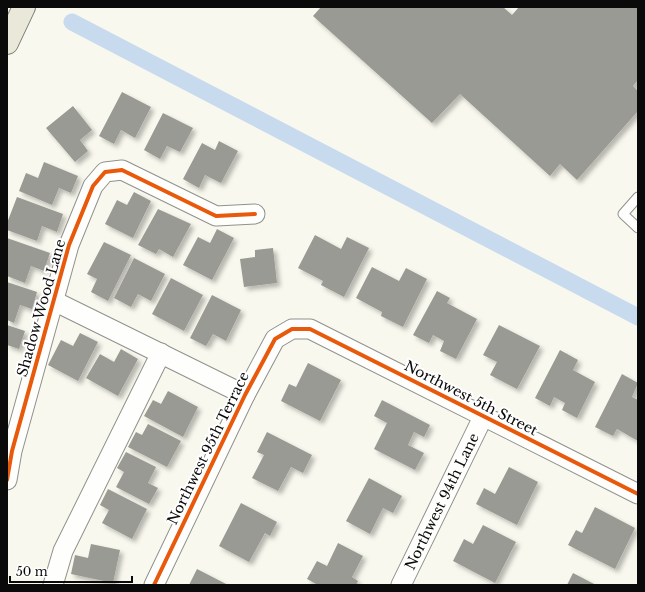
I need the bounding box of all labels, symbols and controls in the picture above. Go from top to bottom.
street label: Shadow Wood Lane [13,237,69,379]
street label: Northwest 5th Street [401,357,541,440]
street label: Northwest 95th Terrace [163,369,253,527]
street label: Northwest 94th Lane [401,430,483,573]
scale bar [10,558,132,584]
text: 50 m [16,564,48,579]

